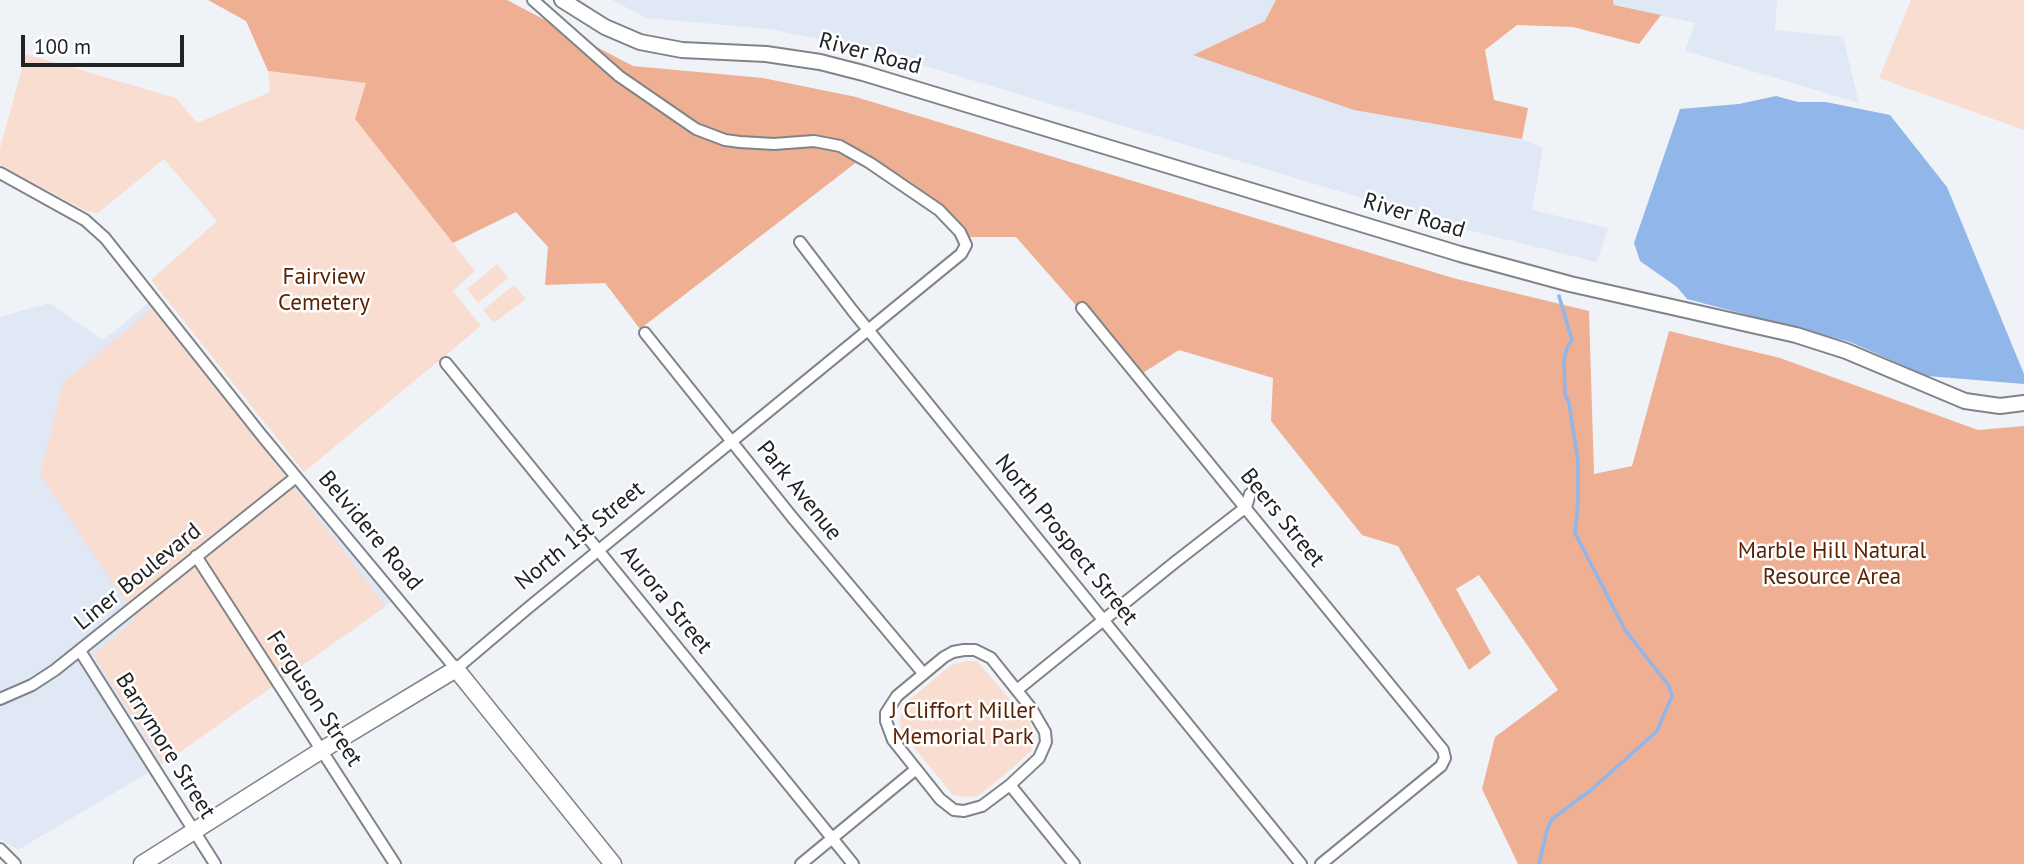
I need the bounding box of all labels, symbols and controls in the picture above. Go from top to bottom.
scale bar [24,21,187,65]
street label: River Road [816,27,924,81]
text: 100 m [34,33,91,60]
street label: River Road [1360,187,1468,245]
park label: Fairview Cemetery [278,263,370,317]
street label: Park Avenue [750,436,848,546]
street label: North Prospect Street [989,449,1143,631]
street label: Beers Street [1234,463,1330,573]
street label: Belvidere Road [312,466,428,596]
street label: North 1st Street [510,476,650,596]
street label: Liner Boulevard [69,517,207,637]
park label: Marble Hill Natural Resource Area [1738,537,1926,591]
street label: Aurora Street [614,541,718,659]
street label: Ferguson Street [260,626,368,772]
street label: Barrymore Street [109,668,221,824]
park label: J Cliffort Miller Memorial Park [890,697,1036,751]

